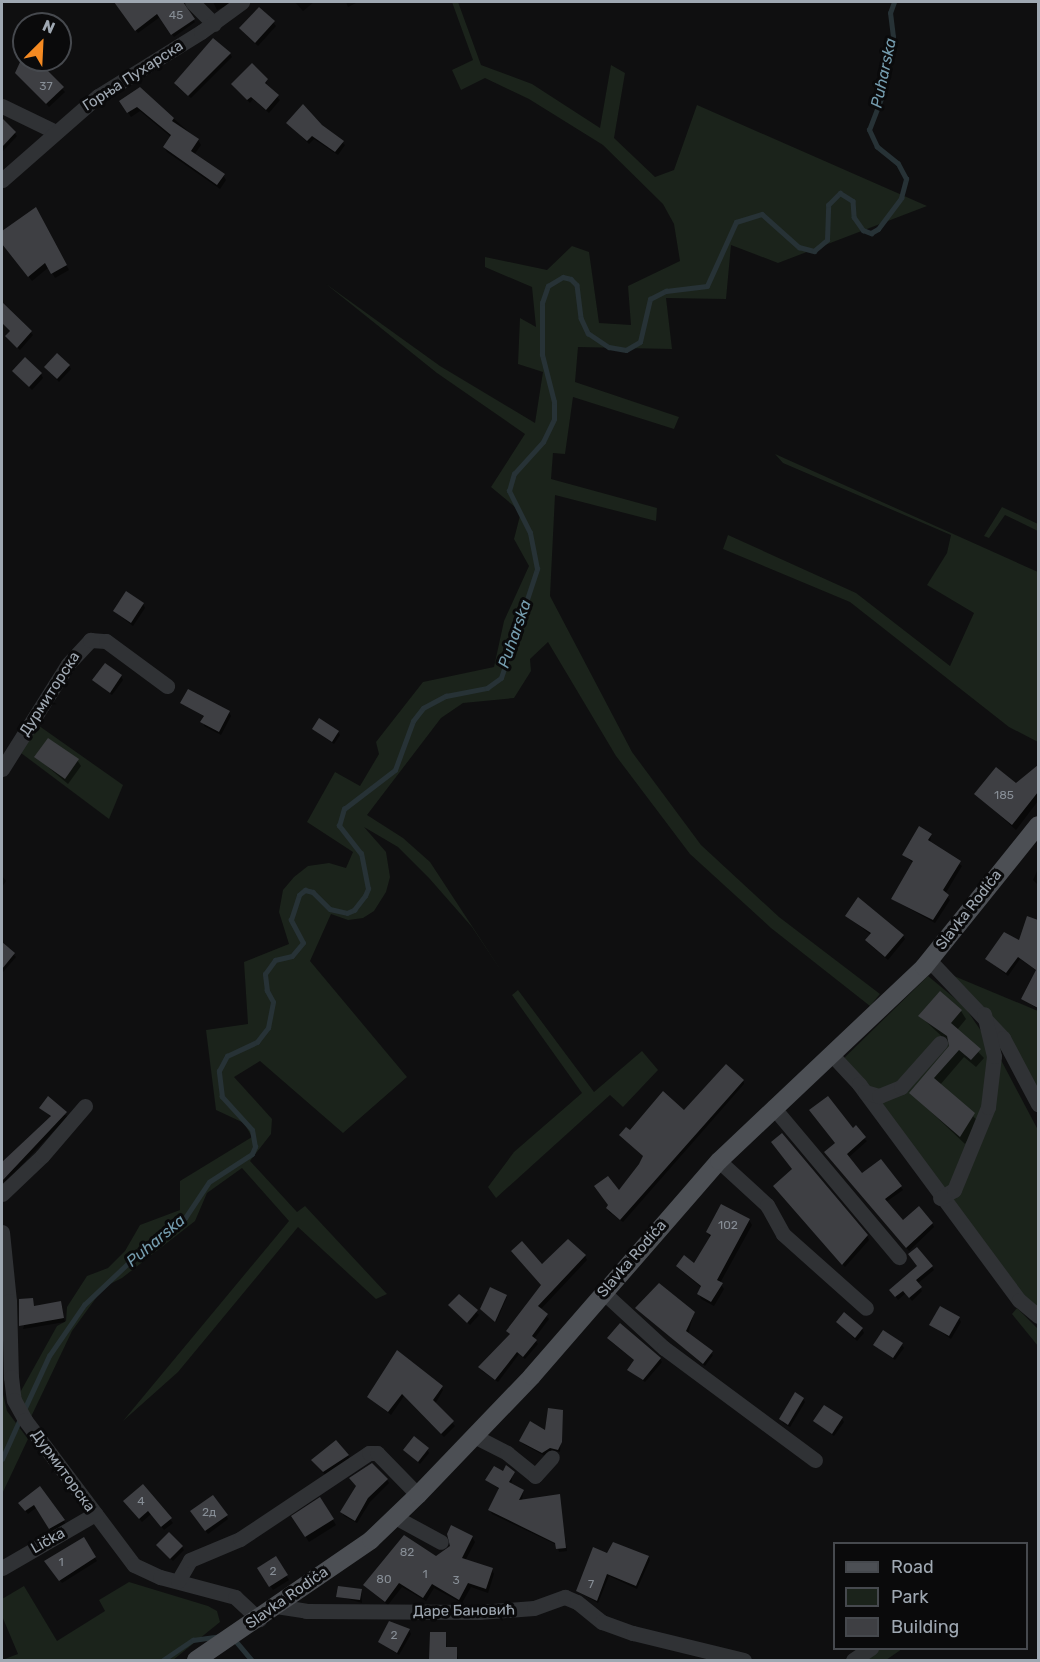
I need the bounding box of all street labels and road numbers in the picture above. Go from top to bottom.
street label: Горња Пухарска [79,37,187,115]
street label: Дурмиторска [16,648,84,740]
street label: Slavka Rodića [932,866,1006,954]
street label: Slavka Rodića [594,1217,670,1301]
street label: Дурмиторска [27,1426,99,1516]
street label: Lička [28,1524,68,1558]
street label: Slavka Rodića [242,1563,332,1633]
street label: Даре Бановић [413,1601,515,1621]

